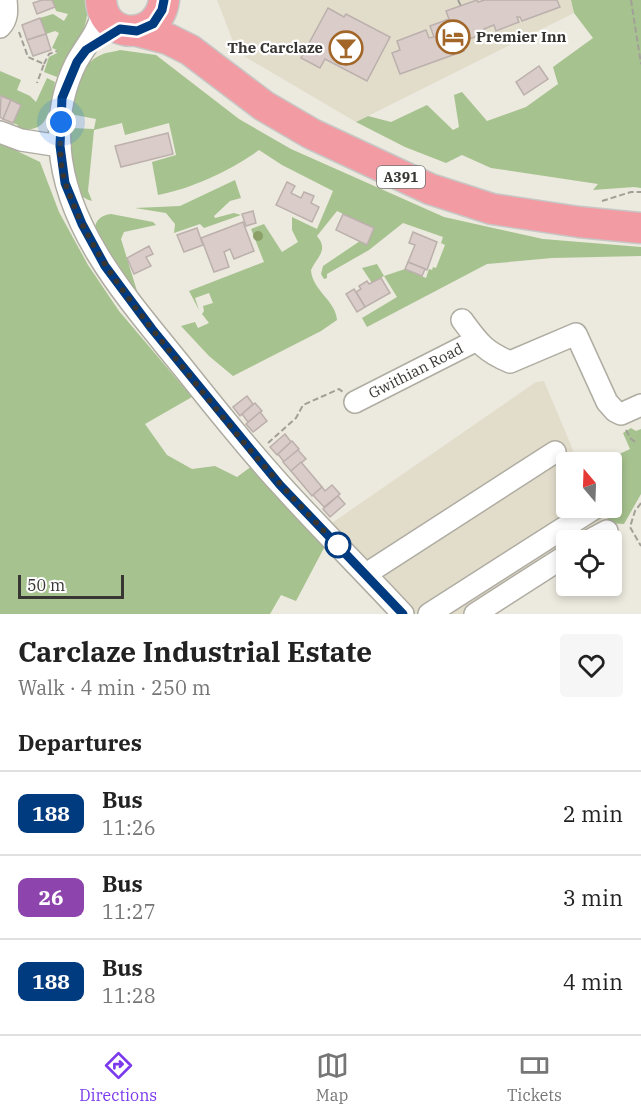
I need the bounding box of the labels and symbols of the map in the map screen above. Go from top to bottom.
hotel icon: Premier Inn [435,19,471,55]
place label: Premier Inn [476,27,567,46]
bar icon: The Carclaze [328,30,364,66]
place label: The Carclaze [227,38,323,57]
your location [46,107,76,137]
road number: A391 [377,166,425,188]
street label: Gwithian Road [365,339,466,403]
north arrow [556,452,622,518]
unlabelled marker [325,532,351,558]
scale bar [18,572,124,600]

